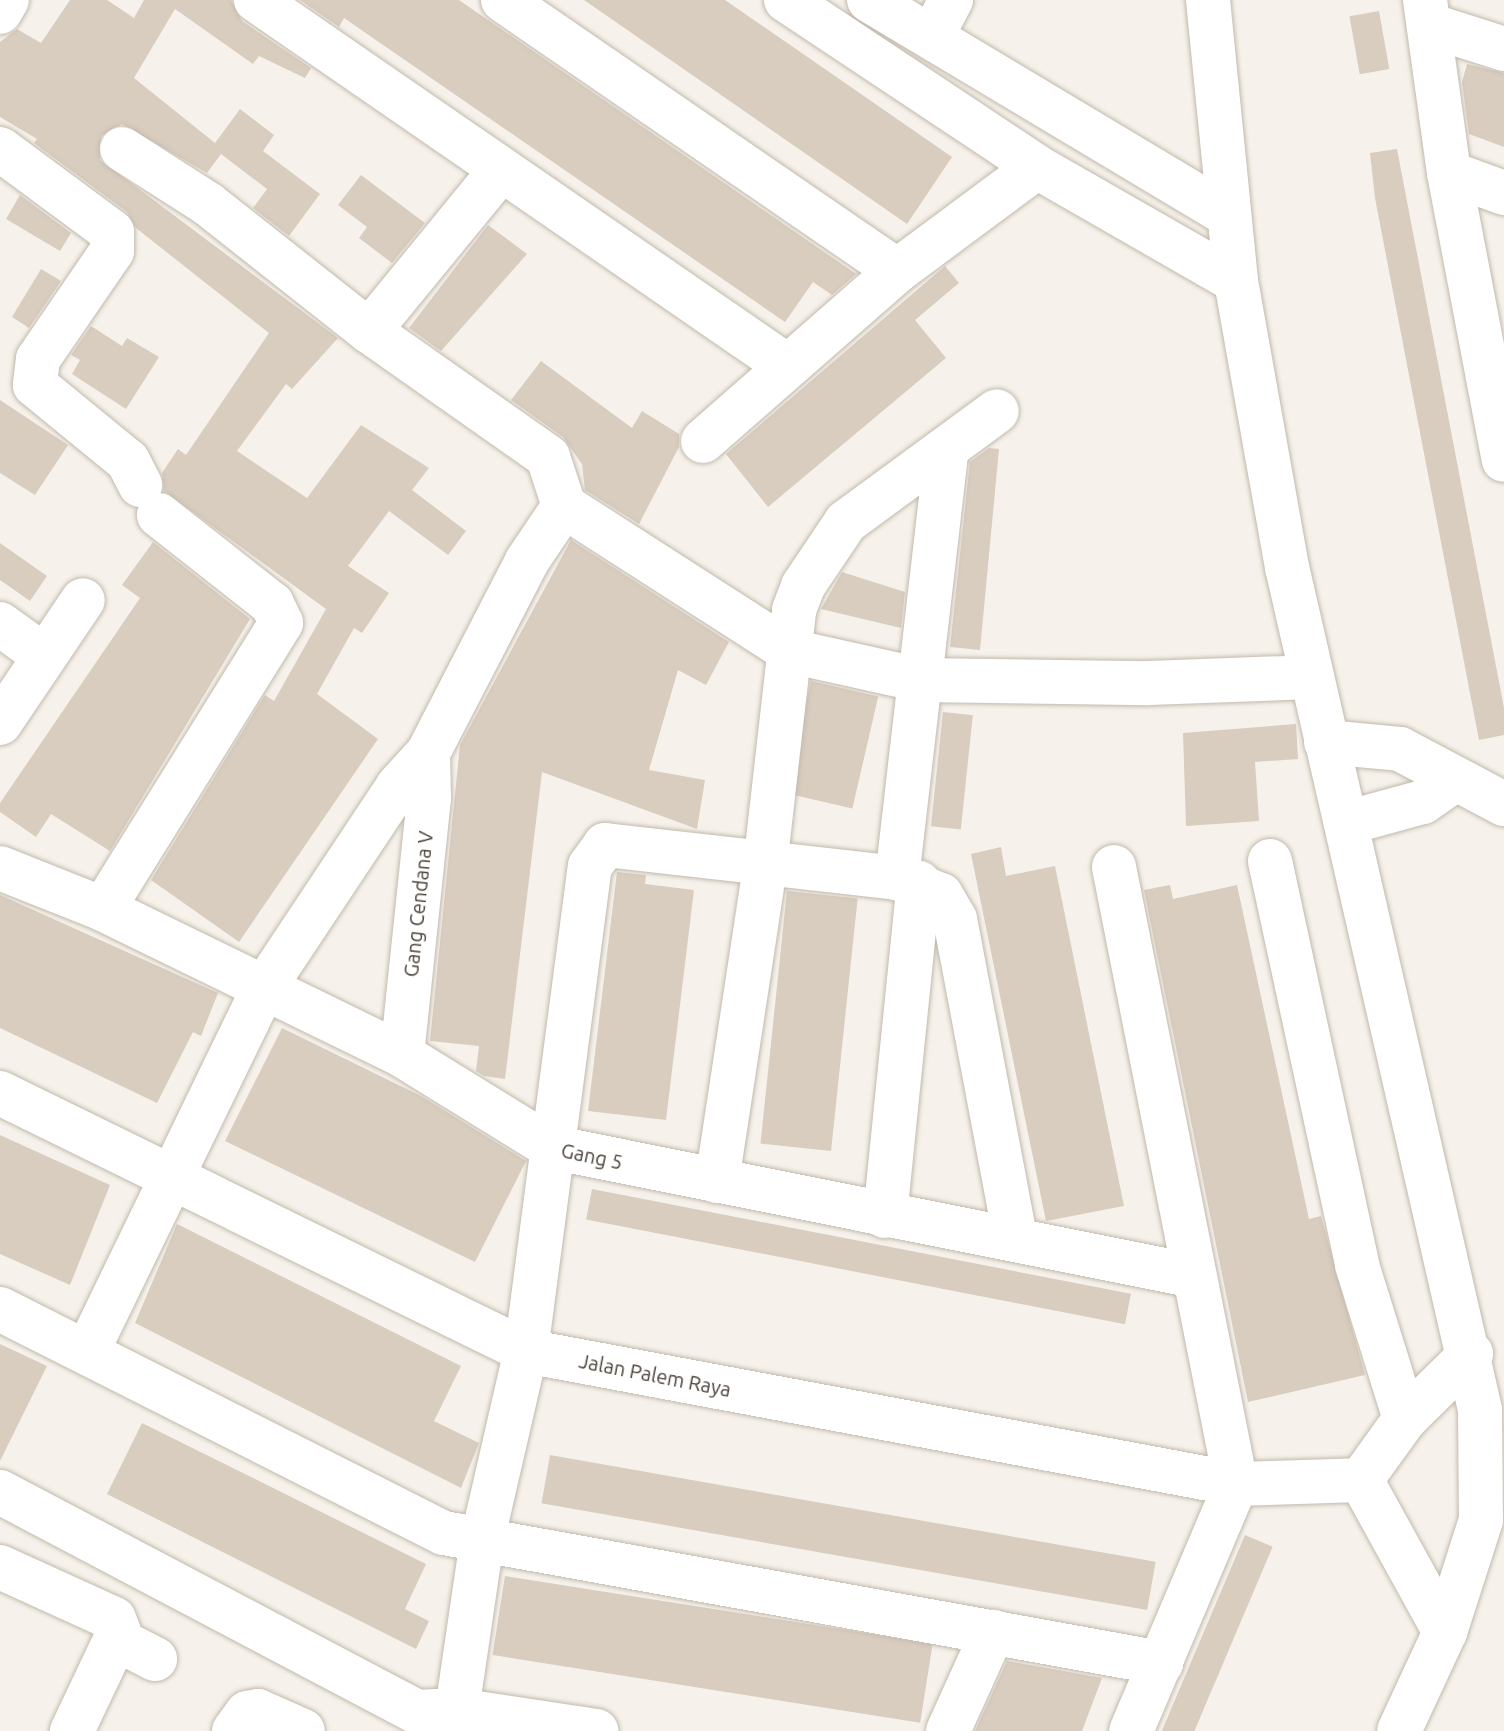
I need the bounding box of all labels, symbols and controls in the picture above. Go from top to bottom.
street label: Gang Cendana V [398,830,438,978]
street label: Gang 5 [559,1138,625,1174]
street label: Jalan Palem Raya [577,1348,733,1402]

